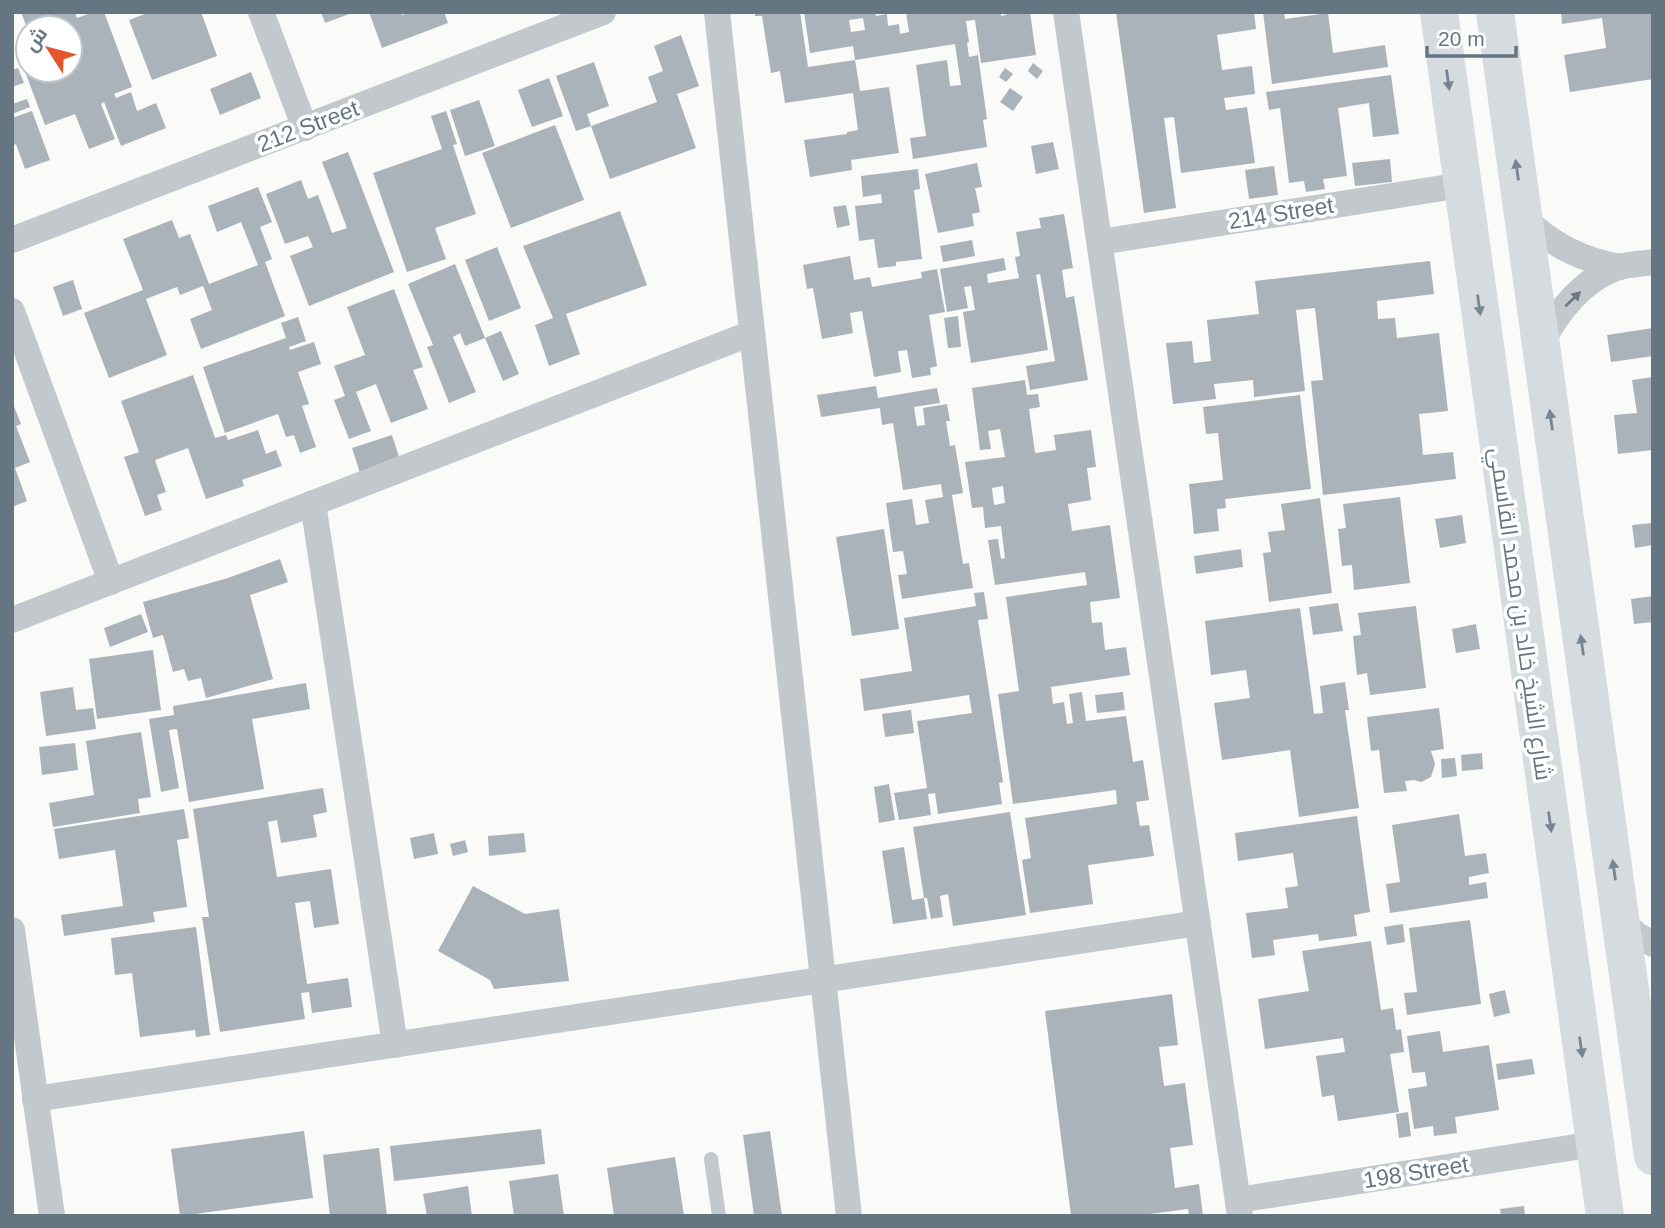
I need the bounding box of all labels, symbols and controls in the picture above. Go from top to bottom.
north arrow [14,14,84,84]
scale bar [1427,14,1516,58]
text: ش [20,23,52,56]
text: 20 m [1438,27,1485,50]
one-way arrow [1442,69,1453,91]
street label: 212 Street [254,95,363,157]
one-way arrow [1511,159,1522,181]
street label: 214 Street [1227,192,1336,234]
one-way arrow [1565,290,1582,307]
one-way arrow [1473,294,1484,316]
one-way arrow [1546,408,1557,430]
street label: شارع الشيخ خالد بن محمد القاسمي [1480,446,1557,783]
one-way arrow [1577,634,1588,656]
one-way arrow [1545,811,1556,833]
one-way arrow [1608,859,1619,881]
one-way arrow [1576,1036,1587,1058]
street label: 198 Street [1362,1151,1471,1193]

